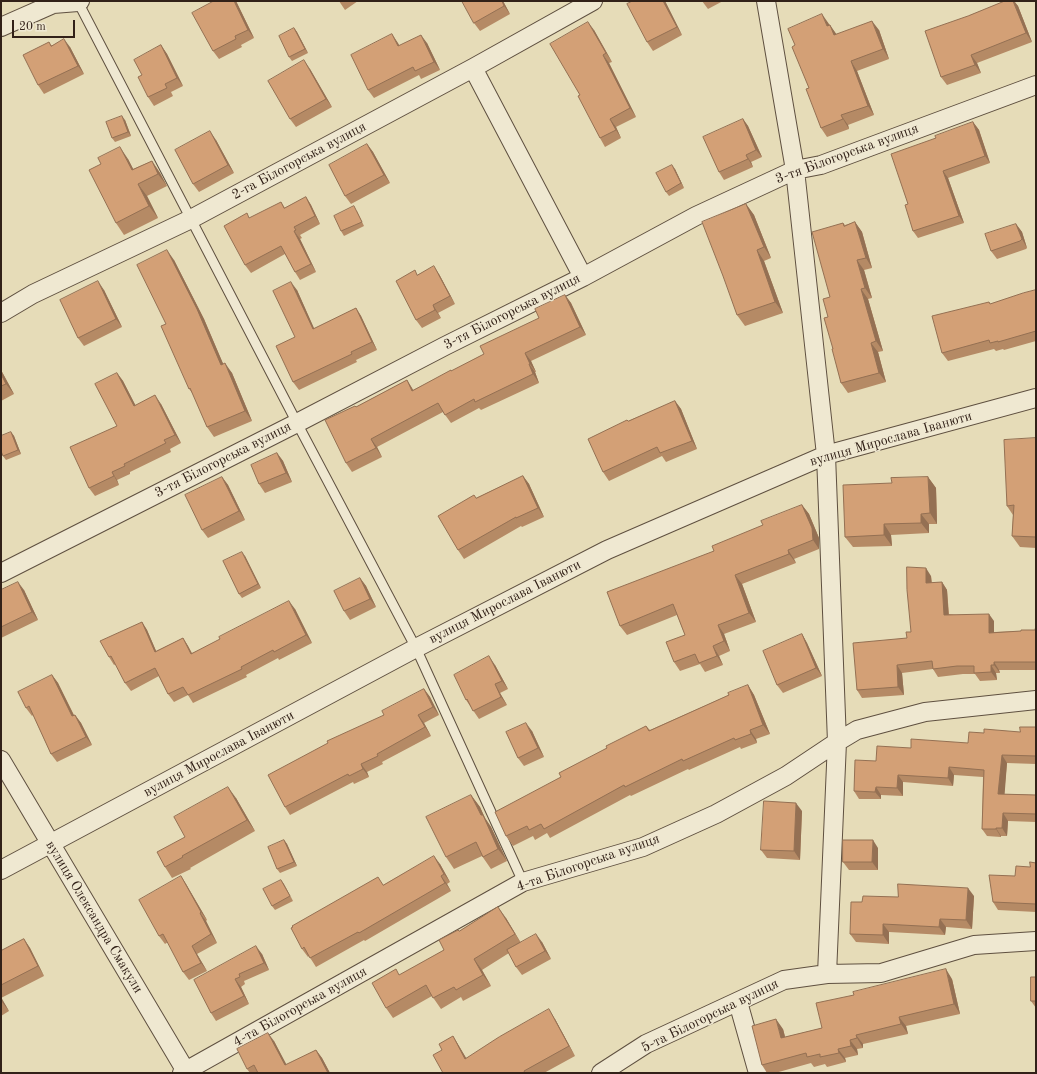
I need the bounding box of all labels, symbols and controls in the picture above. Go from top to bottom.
scale bar [14,12,77,38]
text: 20 m [19,21,46,33]
street label: 2-га Білогорська вулиця [229,118,369,204]
street label: 3-тя Білогорська вулиця [773,120,921,188]
street label: 3-тя Білогорська вулиця [441,270,583,354]
street label: вулиця Мирослава Іванюти [808,408,974,470]
street label: 3-тя Білогорська вулиця [152,418,294,502]
street label: вулиця Мирослава Іванюти [426,556,584,648]
street label: вулиця Мирослава Іванюти [141,707,297,801]
street label: 4-та Білогорська вулиця [514,831,662,895]
street label: вулиця Олександра Смакули [42,838,146,996]
street label: 4-та Білогорська вулиця [230,963,370,1051]
street label: 5-та Білогорська вулиця [639,975,781,1057]

